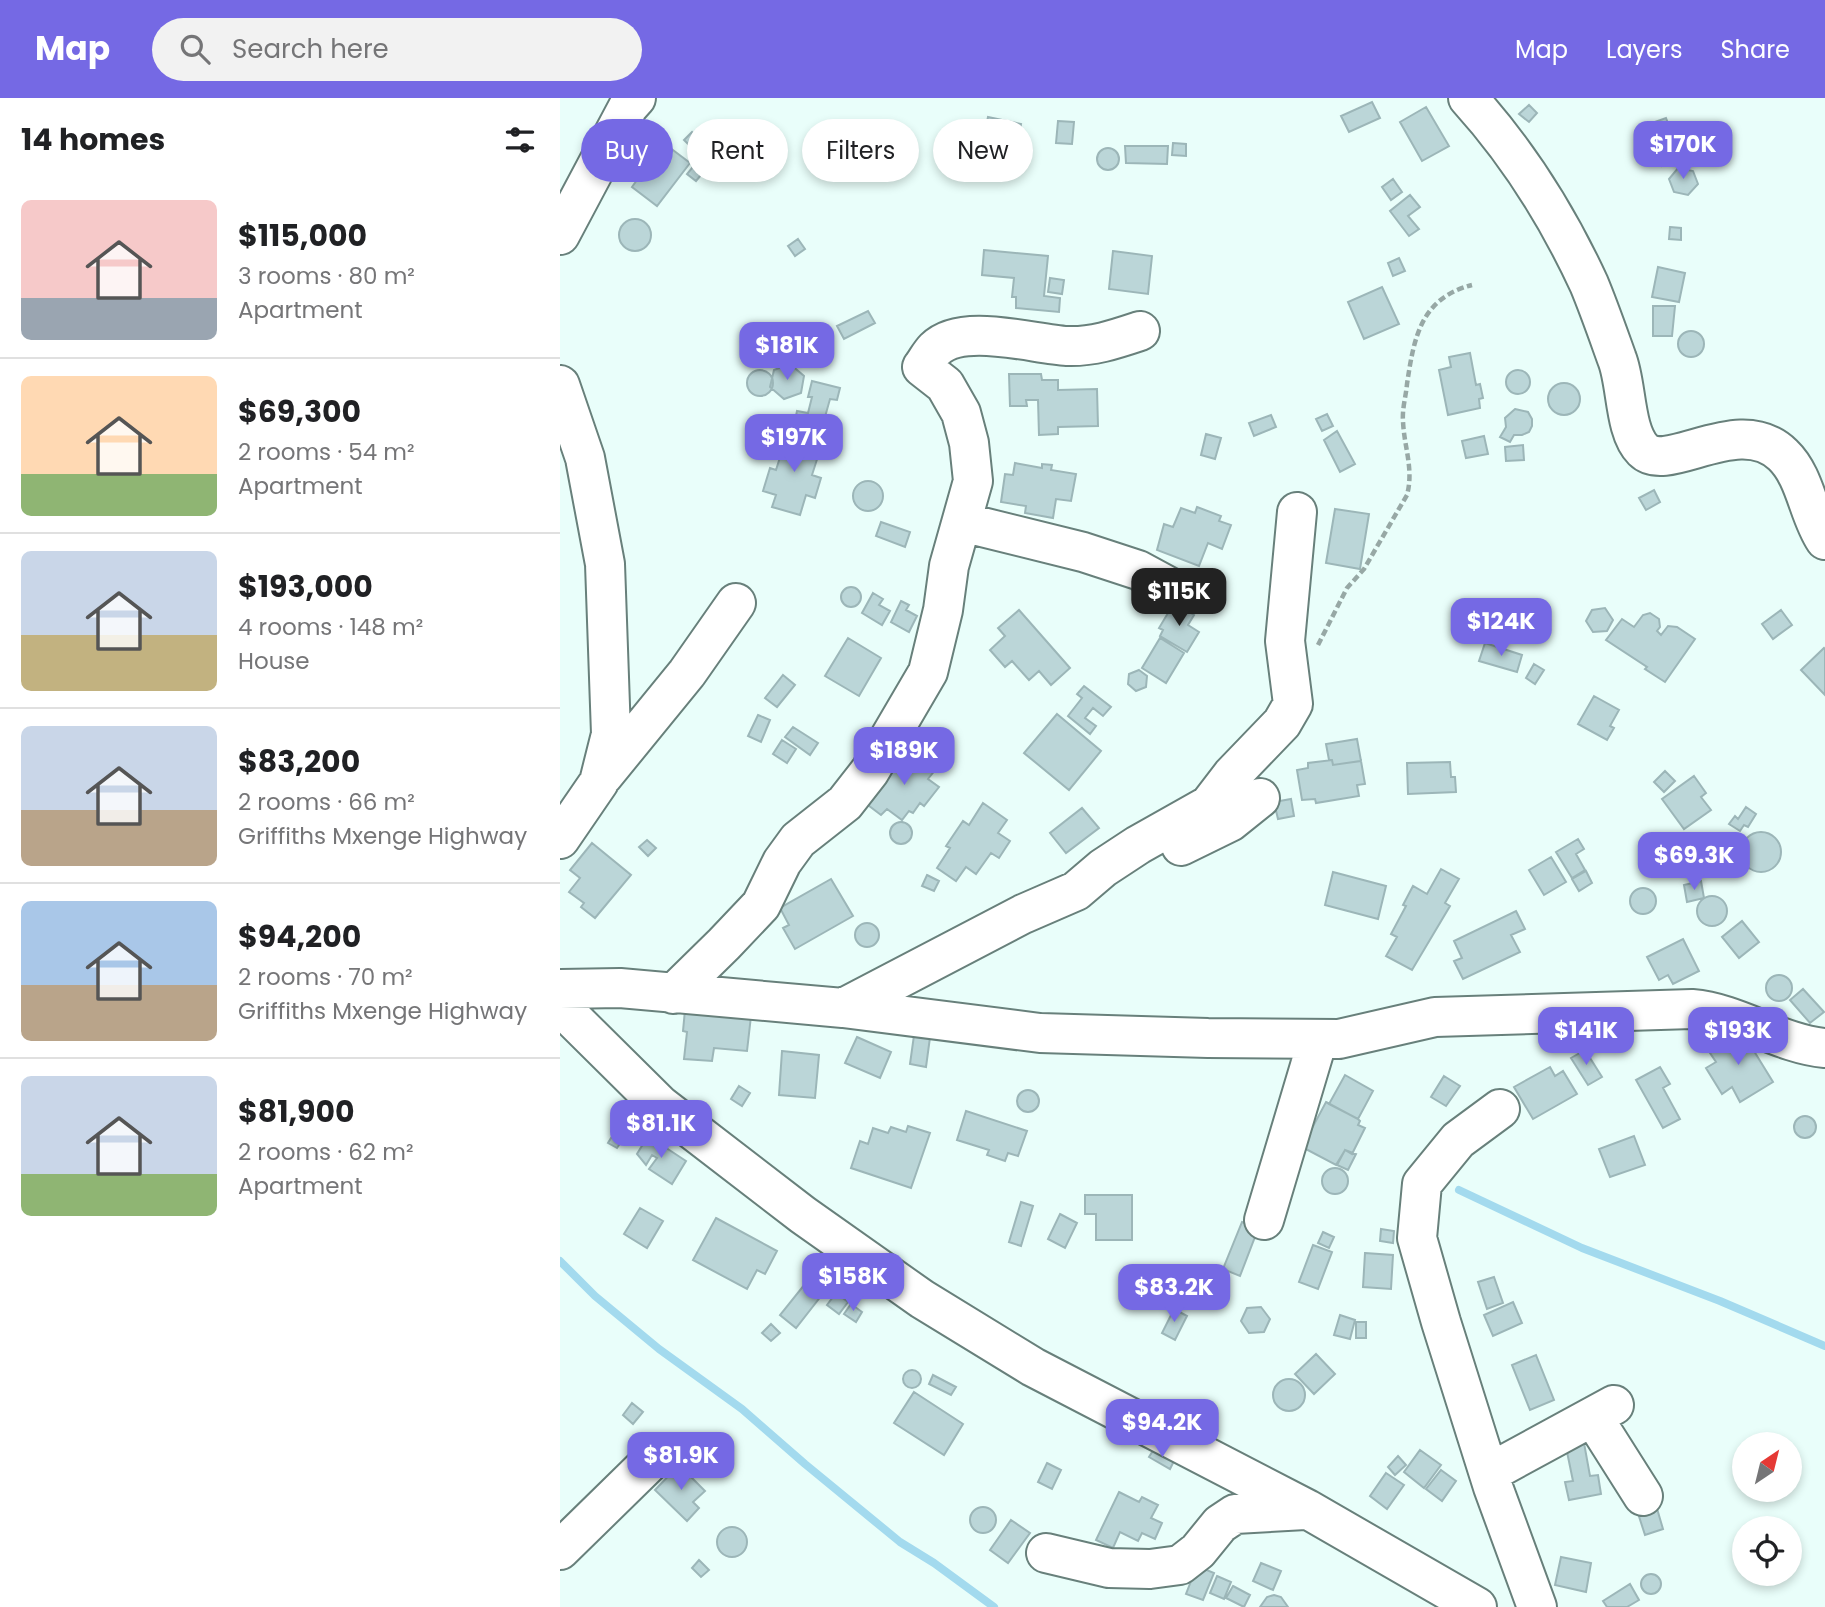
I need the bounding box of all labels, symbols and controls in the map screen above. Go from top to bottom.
search box [152,18,642,81]
text: Map [35,25,110,72]
icon: search [176,30,214,68]
text: Search here [232,31,389,67]
text: Map [1515,33,1568,66]
text: Layers [1606,33,1682,66]
text: Share [1720,33,1790,66]
text: 14 homes [21,118,165,161]
chip: Buy [581,119,673,182]
chip: Rent [687,119,788,182]
chip: Filters [802,119,919,182]
chip: New [933,119,1033,182]
icon: filters [501,121,539,159]
pin: $170K [1634,122,1732,181]
text: $170K [1649,128,1717,160]
text: $115,000 [238,214,367,257]
icon: home [77,228,161,312]
text: 3 rooms · 80 m² [238,260,415,292]
text: Apartment [238,294,363,326]
pin: $181K [738,322,836,382]
text: $181K [755,329,819,361]
text: $69,300 [238,390,361,433]
icon: home [77,404,161,488]
pin: $197K [745,414,843,474]
text: $197K [761,421,827,453]
text: 2 rooms · 54 m² [238,436,415,468]
text: Apartment [238,470,363,502]
text: $193,000 [238,565,373,608]
pin: $115K [1130,568,1228,628]
text: $115K [1147,575,1211,607]
icon: home [77,579,161,663]
pin: $124K [1452,598,1550,658]
text: $124K [1467,605,1535,637]
text: 4 rooms · 148 m² [238,611,423,643]
text: House [238,645,310,677]
pin: $189K [855,728,953,787]
text: $189K [870,734,938,766]
text: $83,200 [238,740,360,783]
icon: home [77,754,161,838]
text: 2 rooms · 66 m² [238,786,415,818]
text: Griffiths Mxenge Highway [238,820,527,852]
pin: $69.3K [1637,832,1751,892]
text: $69.3K [1654,839,1734,871]
text: $94,200 [238,915,361,958]
icon: home [77,929,161,1013]
text: 2 rooms · 70 m² [238,961,413,993]
text: Griffiths Mxenge Highway [238,995,527,1027]
pin: $141K [1537,1007,1635,1067]
pin: $193K [1689,1007,1787,1067]
text: $141K [1554,1014,1618,1046]
text: $193K [1704,1014,1772,1046]
text: $81,900 [238,1090,355,1133]
pin: $81.1K [604,1100,718,1160]
icon: home [77,1104,161,1188]
text: $81.1K [626,1107,696,1139]
text: 2 rooms · 62 m² [238,1136,414,1168]
text: Apartment [238,1170,363,1202]
pin: $158K [804,1254,902,1313]
text: $158K [818,1260,888,1292]
pin: $83.2K [1117,1264,1231,1324]
text: $83.2K [1134,1271,1214,1303]
pin: $94.2K [1105,1400,1219,1459]
text: $94.2K [1122,1406,1202,1438]
pin: $81.9K [624,1432,738,1492]
north arrow [1732,1432,1802,1502]
map controls [1732,1432,1802,1586]
text: $81.9K [643,1439,719,1471]
button: locate [1732,1516,1802,1586]

